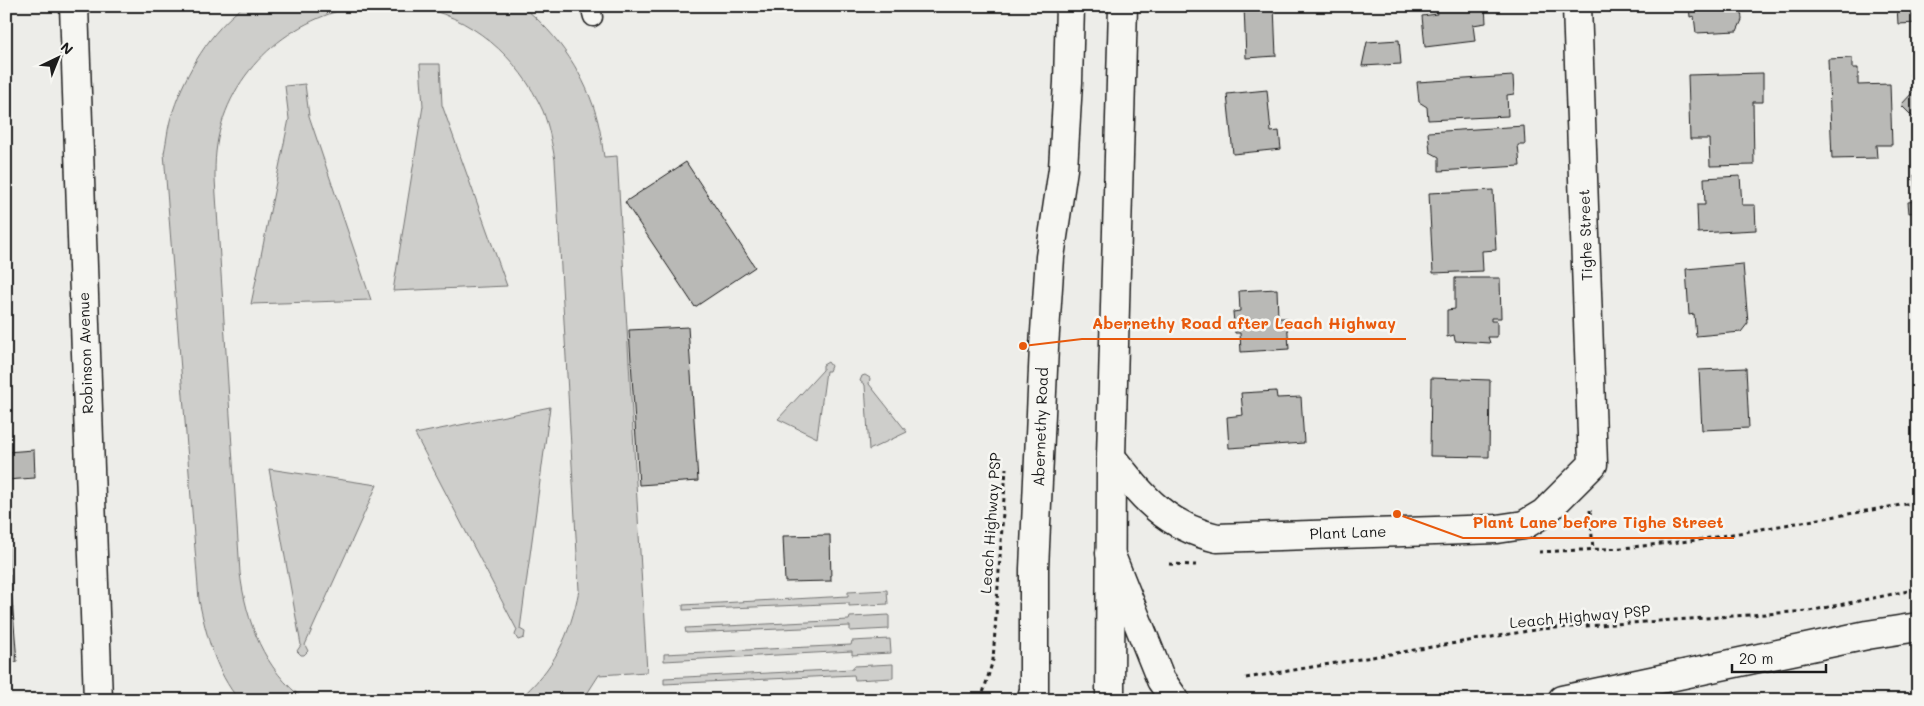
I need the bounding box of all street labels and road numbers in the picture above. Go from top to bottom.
street label: Tighe Street [1573,189,1597,281]
street label: Robinson Avenue [73,292,97,414]
street label: Abernethy Road [1028,367,1052,487]
street label: Leach Highway PSP [975,452,1005,594]
street label: Plant Lane [1309,521,1387,543]
street label: Leach Highway PSP [1509,600,1651,632]

